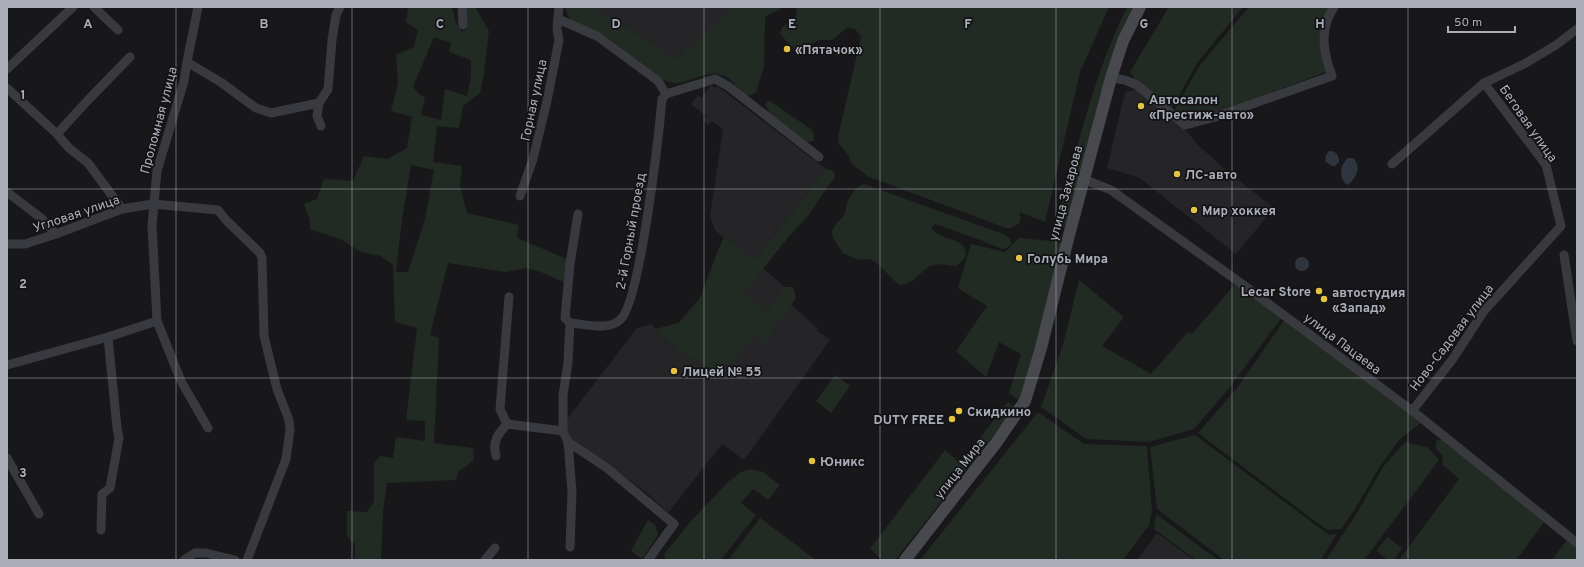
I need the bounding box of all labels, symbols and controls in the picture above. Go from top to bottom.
scale bar [1448,8,1515,34]
text: 50 m [1454,15,1482,31]
text: A [83,17,93,33]
text: B [260,17,269,33]
text: C [436,17,444,33]
text: D [611,17,621,33]
text: E [788,17,796,33]
text: F [964,17,972,33]
text: G [1140,17,1149,33]
text: H [1315,17,1325,33]
place label: «Пятачок» [795,43,863,59]
marker: «Пятачок» [782,44,792,54]
street label: Горная улица [518,58,551,143]
street label: Проломная улица [138,65,182,176]
street label: Беговая улица [1495,82,1560,166]
text: 1 [20,88,26,104]
place label: Автосалон «Престиж-авто» [1149,93,1254,124]
marker: Автосалон «Престиж-авто» [1136,101,1146,111]
street label: улица Захарова [1046,144,1087,243]
place label: ЛС-авто [1185,168,1237,184]
marker: ЛС-авто [1172,169,1182,179]
street label: 2-й Горный проезд [614,171,650,291]
street label: Угловая улица [31,193,122,237]
place label: Мир хоккея [1202,204,1276,220]
marker: Мир хоккея [1189,205,1199,215]
place label: Голубь Мира [1027,252,1108,268]
marker: Голубь Мира [1014,253,1024,263]
text: 2 [19,277,27,293]
street label: Ново-Садовая улица [1407,282,1498,395]
place label: Lecar Store [1241,285,1311,301]
marker: Lecar Store [1314,286,1324,296]
place label: автостудия «Запад» [1332,286,1406,317]
marker: автостудия «Запад» [1319,294,1329,304]
street label: улица Пацаева [1300,310,1383,379]
place label: Лицей № 55 [682,365,761,381]
marker: Лицей № 55 [669,366,679,376]
place label: Скидкино [967,405,1031,421]
marker: Скидкино [954,406,964,416]
place label: DUTY FREE [874,413,944,429]
marker: DUTY FREE [947,414,957,424]
street label: улица Мира [932,436,989,503]
place label: Юникс [820,455,865,471]
marker: Юникс [807,456,817,466]
text: 3 [19,466,27,482]

